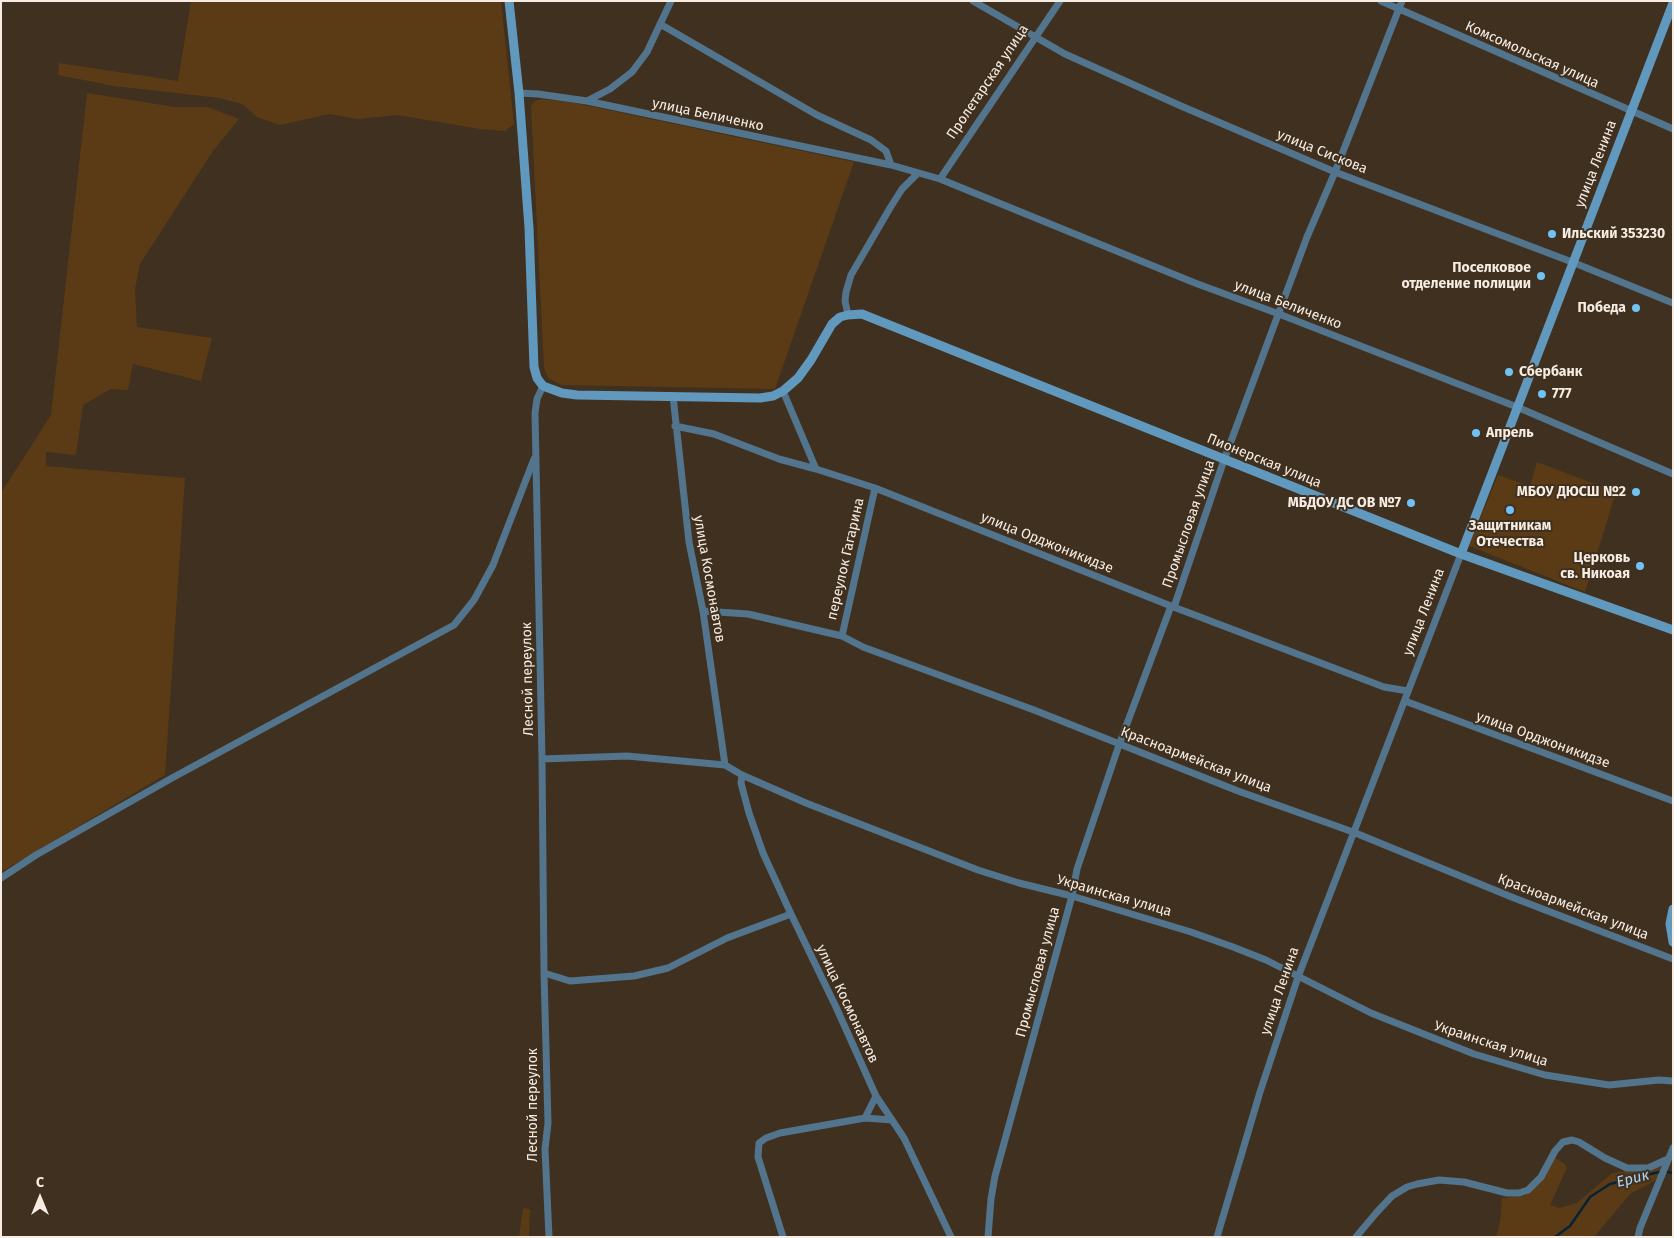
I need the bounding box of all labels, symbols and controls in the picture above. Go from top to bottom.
street label: Комсомольская улица [1462,18,1602,92]
street label: Пролетарская улица [943,21,1033,143]
street label: улица Беличенко [651,95,765,135]
street label: улица Ленина [1572,118,1620,210]
street label: улица Сискова [1274,126,1370,178]
place label: Ильский 353230 [1562,226,1665,242]
marker: Ильский 353230 [1546,228,1558,240]
place label: Поселковое отделение полиции [1401,260,1531,292]
marker: Поселковое отделение полиции [1535,270,1547,282]
street label: улица Беличенко [1232,277,1344,333]
place label: Победа [1577,300,1626,316]
marker: Победа [1630,302,1642,314]
place label: Сбербанк [1519,364,1582,380]
marker: Сбербанк [1503,366,1515,378]
place label: 777 [1552,386,1572,402]
marker: 777 [1536,388,1548,400]
place label: Апрель [1486,425,1534,441]
marker: Апрель [1470,427,1482,439]
street label: Пионерская улица [1204,430,1324,492]
street label: Промысловая улица [1159,458,1219,590]
place label: МБОУ ДЮСШ №2 [1517,484,1626,500]
marker: МБОУ ДЮСШ №2 [1630,486,1642,498]
place label: МБДОУ ДС ОВ №7 [1288,495,1401,511]
street label: переулок Гагарина [824,496,868,622]
marker: МБДОУ ДС ОВ №7 [1405,497,1417,509]
marker: Защитникам Отечества [1504,504,1516,516]
street label: улица Орджоникидзе [978,509,1116,577]
street label: улица Космонавтов [690,514,728,644]
place label: Защитникам Отечества [1469,518,1551,550]
place label: Церковь св. Никоая [1560,550,1630,582]
marker: Церковь св. Никоая [1634,560,1646,572]
street label: улица Ленина [1400,566,1448,658]
street label: Лесной переулок [519,622,537,736]
street label: улица Орджоникидзе [1474,708,1612,772]
street label: Красноармейская улица [1118,723,1274,797]
street label: Красноармейская улица [1495,870,1651,944]
street label: Украинская улица [1055,872,1173,920]
street label: Промысловая улица [1013,905,1063,1039]
street label: улица Космонавтов [812,942,882,1066]
street label: улица Ленина [1257,945,1303,1037]
street label: Украинская улица [1432,1018,1550,1070]
street label: Лесной переулок [525,1048,541,1162]
water label: Ерик [1615,1166,1651,1192]
north arrow [15,1173,65,1223]
text: С [36,1174,44,1191]

